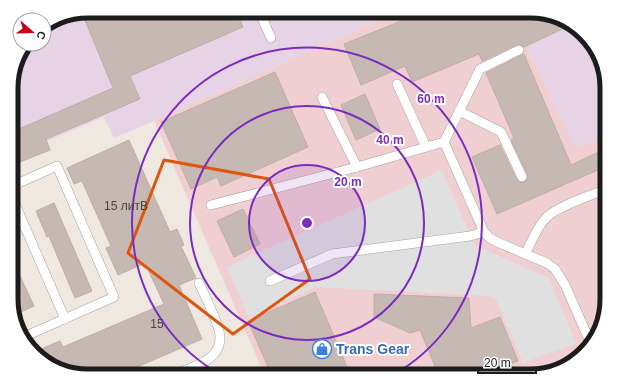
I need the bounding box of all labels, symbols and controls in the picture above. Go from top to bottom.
north arrow [12,12,52,52]
text: С [34,30,48,41]
text: 60 m [417,92,445,106]
text: 40 m [376,133,404,147]
text: 20 m [334,175,362,189]
house number: 15 литВ [104,199,148,213]
centre of rings [300,216,314,230]
house number: 15 [150,317,164,331]
shop icon: Trans Gear [311,338,333,360]
place label: Trans Gear [336,341,410,357]
scale bar [478,349,536,375]
text: 20 m [484,356,511,370]

